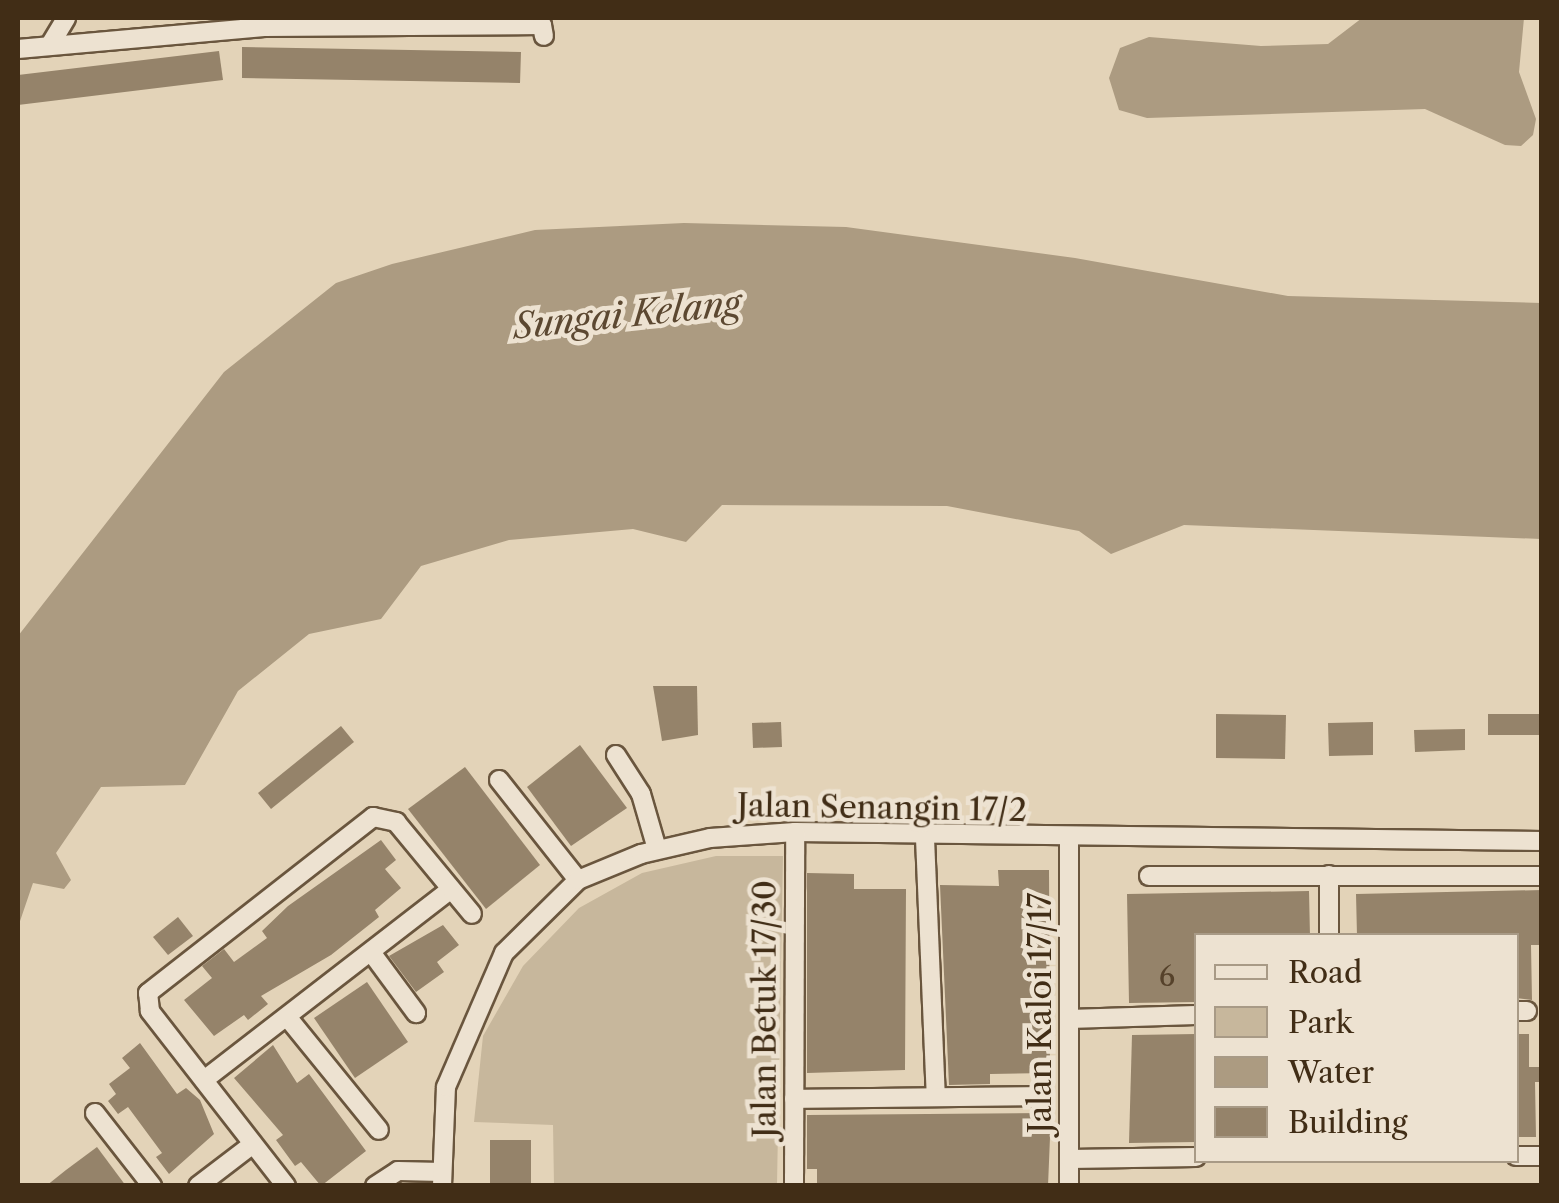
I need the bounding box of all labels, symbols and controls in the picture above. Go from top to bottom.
water label: Sungai Kelang [511,282,743,348]
street label: Jalan Senangin 17/2 [737,786,1027,830]
street label: Jalan Betuk 17/30 [746,880,784,1138]
street label: Jalan Kaloi 17/17 [1021,893,1059,1133]
legend [1194,933,1519,1163]
text: Road [1288,954,1362,991]
house number: 6 [1159,959,1175,993]
text: Park [1288,1004,1353,1041]
text: Water [1288,1054,1374,1091]
text: Building [1288,1104,1408,1141]

